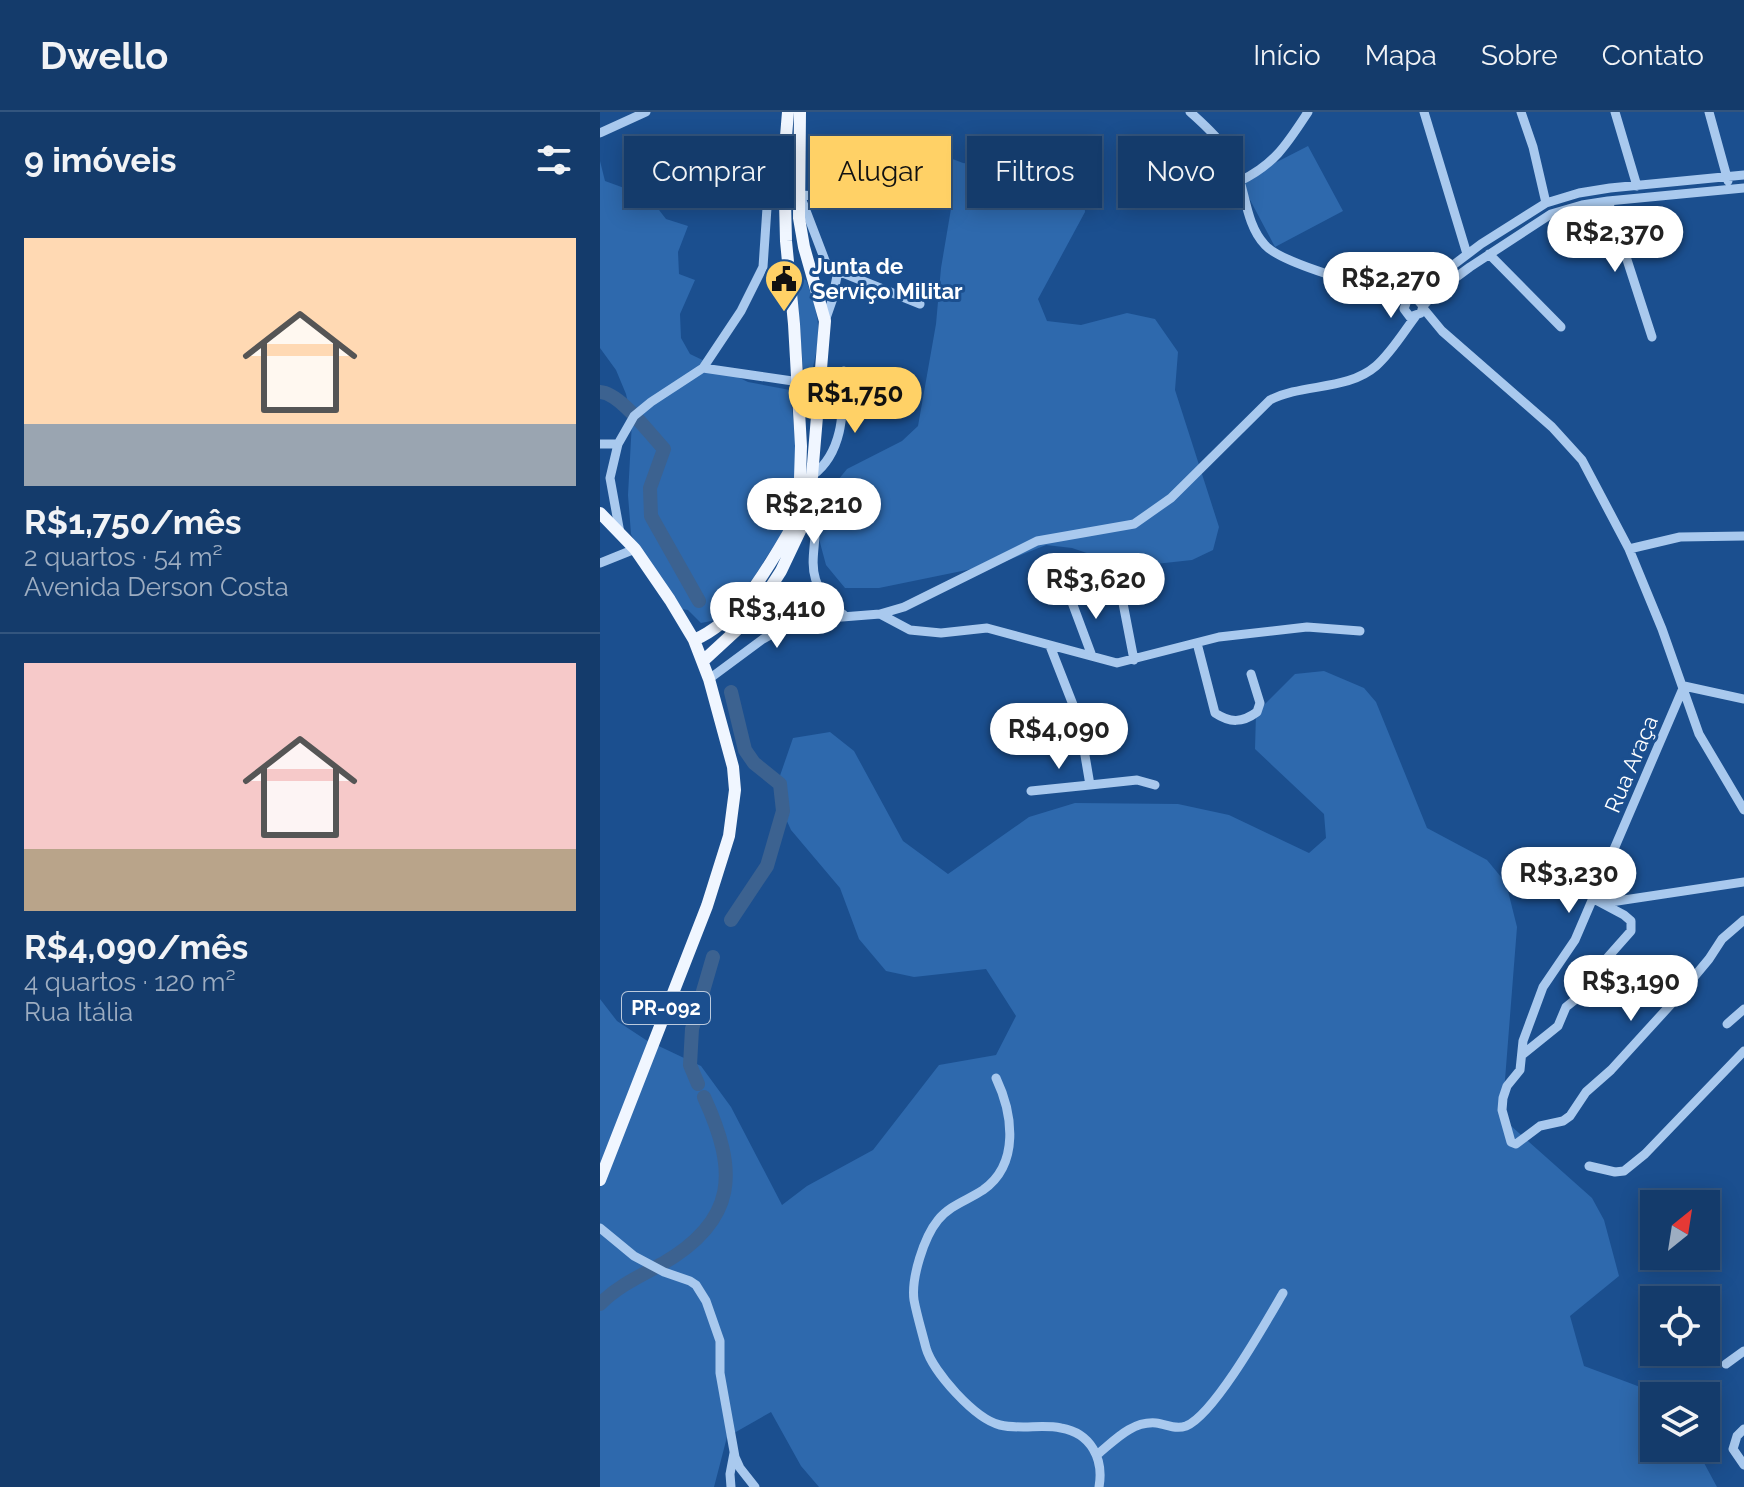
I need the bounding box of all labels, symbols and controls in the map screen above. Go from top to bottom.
text: Dwello [40,33,168,78]
text: Início [1253,39,1321,72]
text: Mapa [1365,39,1437,72]
text: Sobre [1481,39,1558,72]
text: Contato [1602,39,1704,72]
chip: Comprar [624,136,794,208]
chip: Alugar [810,136,951,208]
chip: Filtros [967,136,1102,208]
chip: Novo [1118,136,1243,208]
icon: filters [532,138,576,182]
text: 9 imóveis [24,140,176,180]
pin: R$2,370 [1541,206,1689,274]
text: R$2,370 [1565,217,1665,247]
pin: R$2,270 [1317,252,1465,320]
place label: Junta de Serviço Militar [812,253,963,304]
public building icon: Junta de Serviço Militar [763,258,805,313]
text: R$2,270 [1341,263,1441,293]
icon: home [228,290,372,434]
pin: R$1,750 [781,367,929,435]
text: R$1,750 [807,378,903,408]
pin: R$2,210 [740,478,888,546]
text: R$2,210 [765,489,863,519]
text: R$1,750/mês [24,502,242,542]
text: 2 quartos · 54 m² [24,542,223,572]
pin: R$3,620 [1022,553,1170,621]
text: R$3,620 [1046,564,1146,594]
text: Avenida Derson Costa [24,572,289,602]
pin: R$3,410 [703,582,851,650]
text: R$3,410 [728,593,826,623]
pin: R$4,090 [985,703,1133,771]
street label: Rua Araça [1599,712,1663,816]
text: R$4,090 [1008,714,1110,744]
icon: home [228,715,372,859]
pin: R$3,230 [1495,847,1643,915]
text: R$3,230 [1519,858,1619,888]
text: R$4,090/mês [24,927,248,967]
pin: R$3,190 [1557,955,1705,1023]
text: R$3,190 [1582,966,1680,996]
text: 4 quartos · 120 m² [24,967,236,997]
road number: PR-092 [622,992,710,1024]
text: Rua Itália [24,997,133,1027]
north arrow [1640,1190,1720,1270]
map controls [1640,1190,1720,1462]
button: locate [1640,1286,1720,1366]
button: layers [1640,1382,1720,1462]

